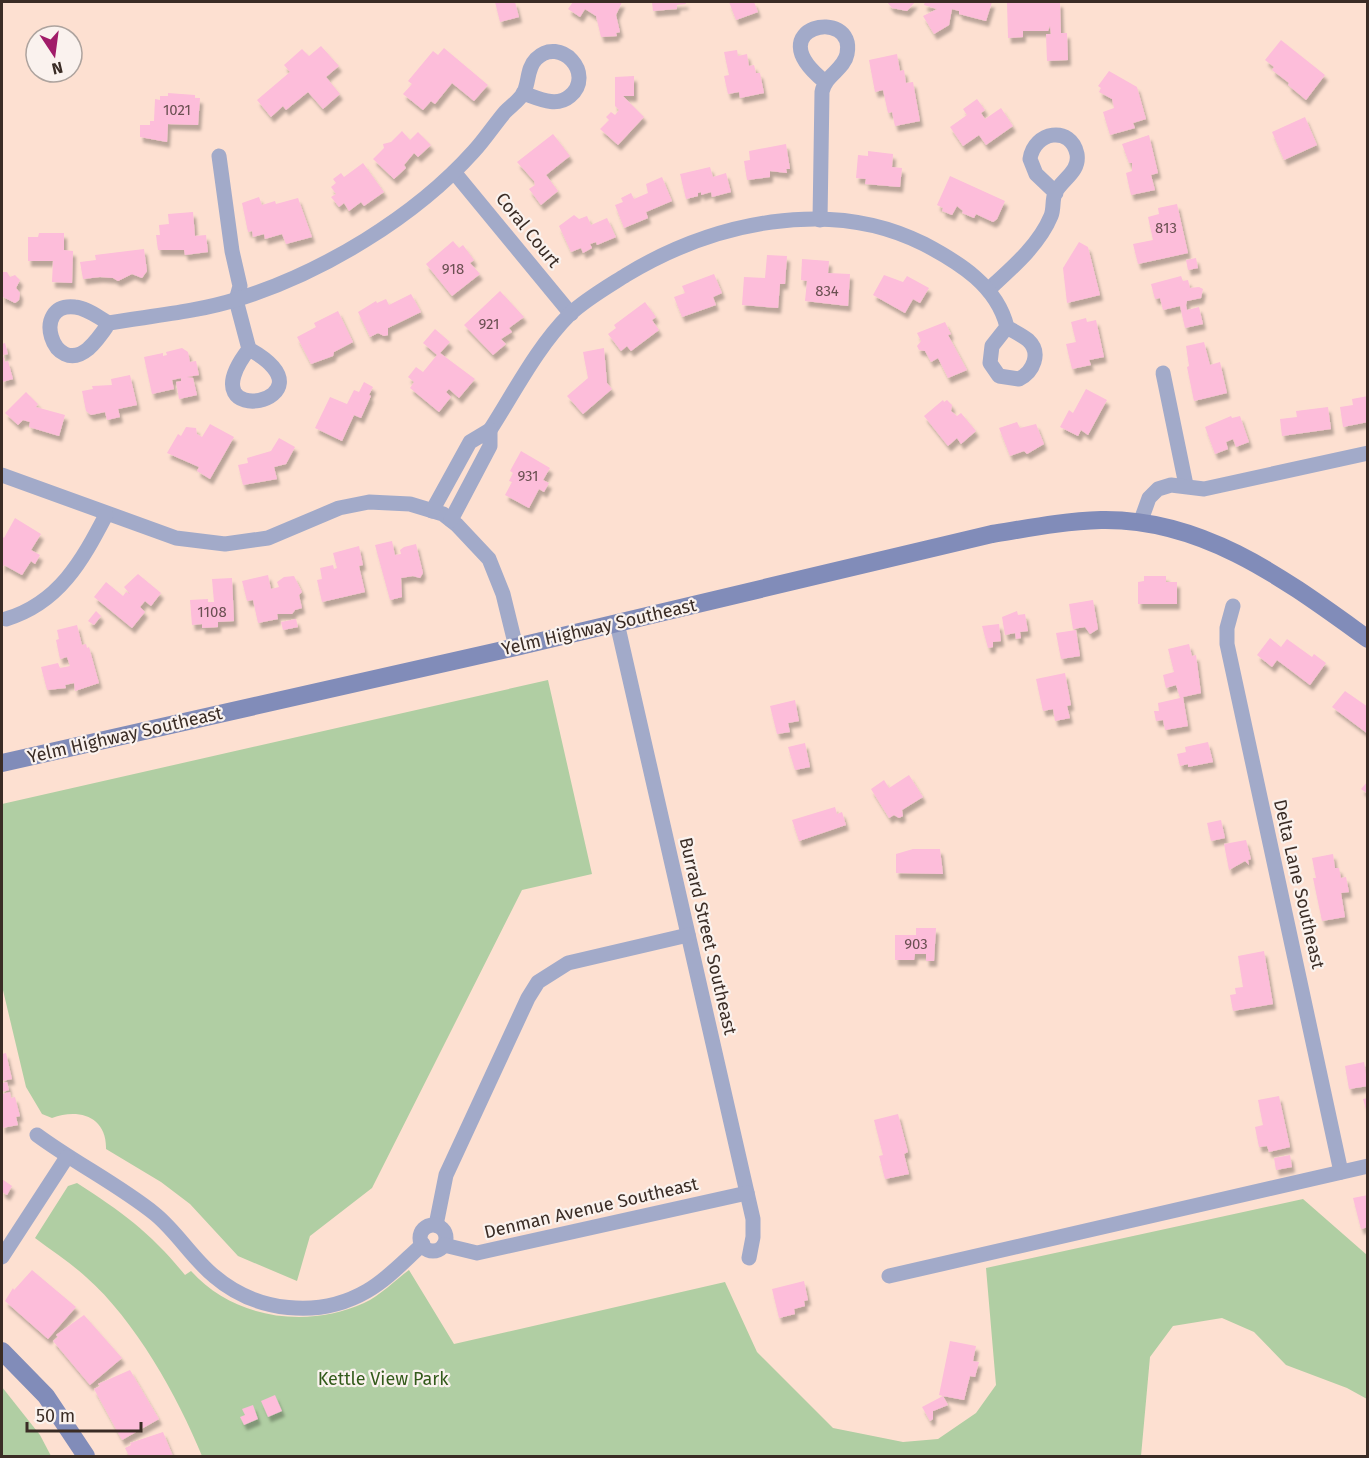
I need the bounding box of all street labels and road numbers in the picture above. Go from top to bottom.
street label: Coral Court [491,188,565,272]
street label: Yelm Highway Southeast [499,594,699,660]
street label: Yelm Highway Southeast [25,702,225,768]
street label: Delta Lane Southeast [1269,797,1329,971]
street label: Burrard Street Southeast [675,835,742,1037]
street label: Denman Avenue Southeast [482,1173,701,1243]

